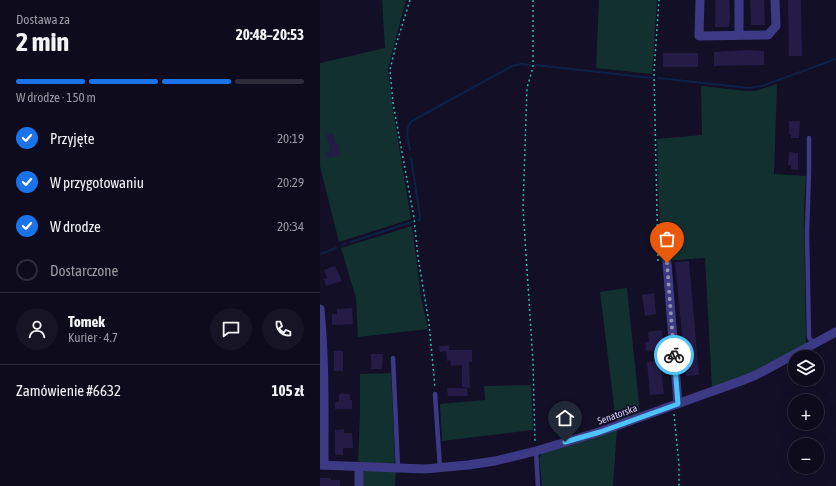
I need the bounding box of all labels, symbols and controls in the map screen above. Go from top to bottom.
text: Dostawa za [16,12,70,27]
text: 20:48–20:53 [236,26,304,43]
text: 2 min [16,27,69,57]
text: W drodze · 150 m [16,90,96,105]
icon: check [16,127,38,149]
text: Przyjęte [50,130,95,147]
text: 20:19 [277,131,304,146]
icon: check [16,171,38,193]
text: W przygotowaniu [50,174,144,191]
text: 20:29 [277,175,304,190]
icon: check [16,215,38,237]
text: W drodze [50,218,101,235]
text: 20:34 [277,219,304,234]
pin [650,222,684,263]
icon: bag [656,228,678,250]
text: Dostarczone [50,262,118,279]
button: person [16,308,58,350]
button: chat [210,308,252,350]
button: phone [262,308,304,350]
text: Tomek [68,313,105,330]
text: Kurier · 4.7 [68,330,118,345]
courier [654,335,694,375]
icon: bike [663,344,685,366]
map controls [788,350,824,474]
button: layers [788,350,824,386]
text: Zamówienie #6632 [16,382,121,399]
text: 105 zł [271,382,304,399]
button: + [788,394,824,430]
pin [548,401,582,442]
street label: Senatorska [596,402,639,427]
icon: home [554,407,576,429]
button: − [788,438,824,474]

